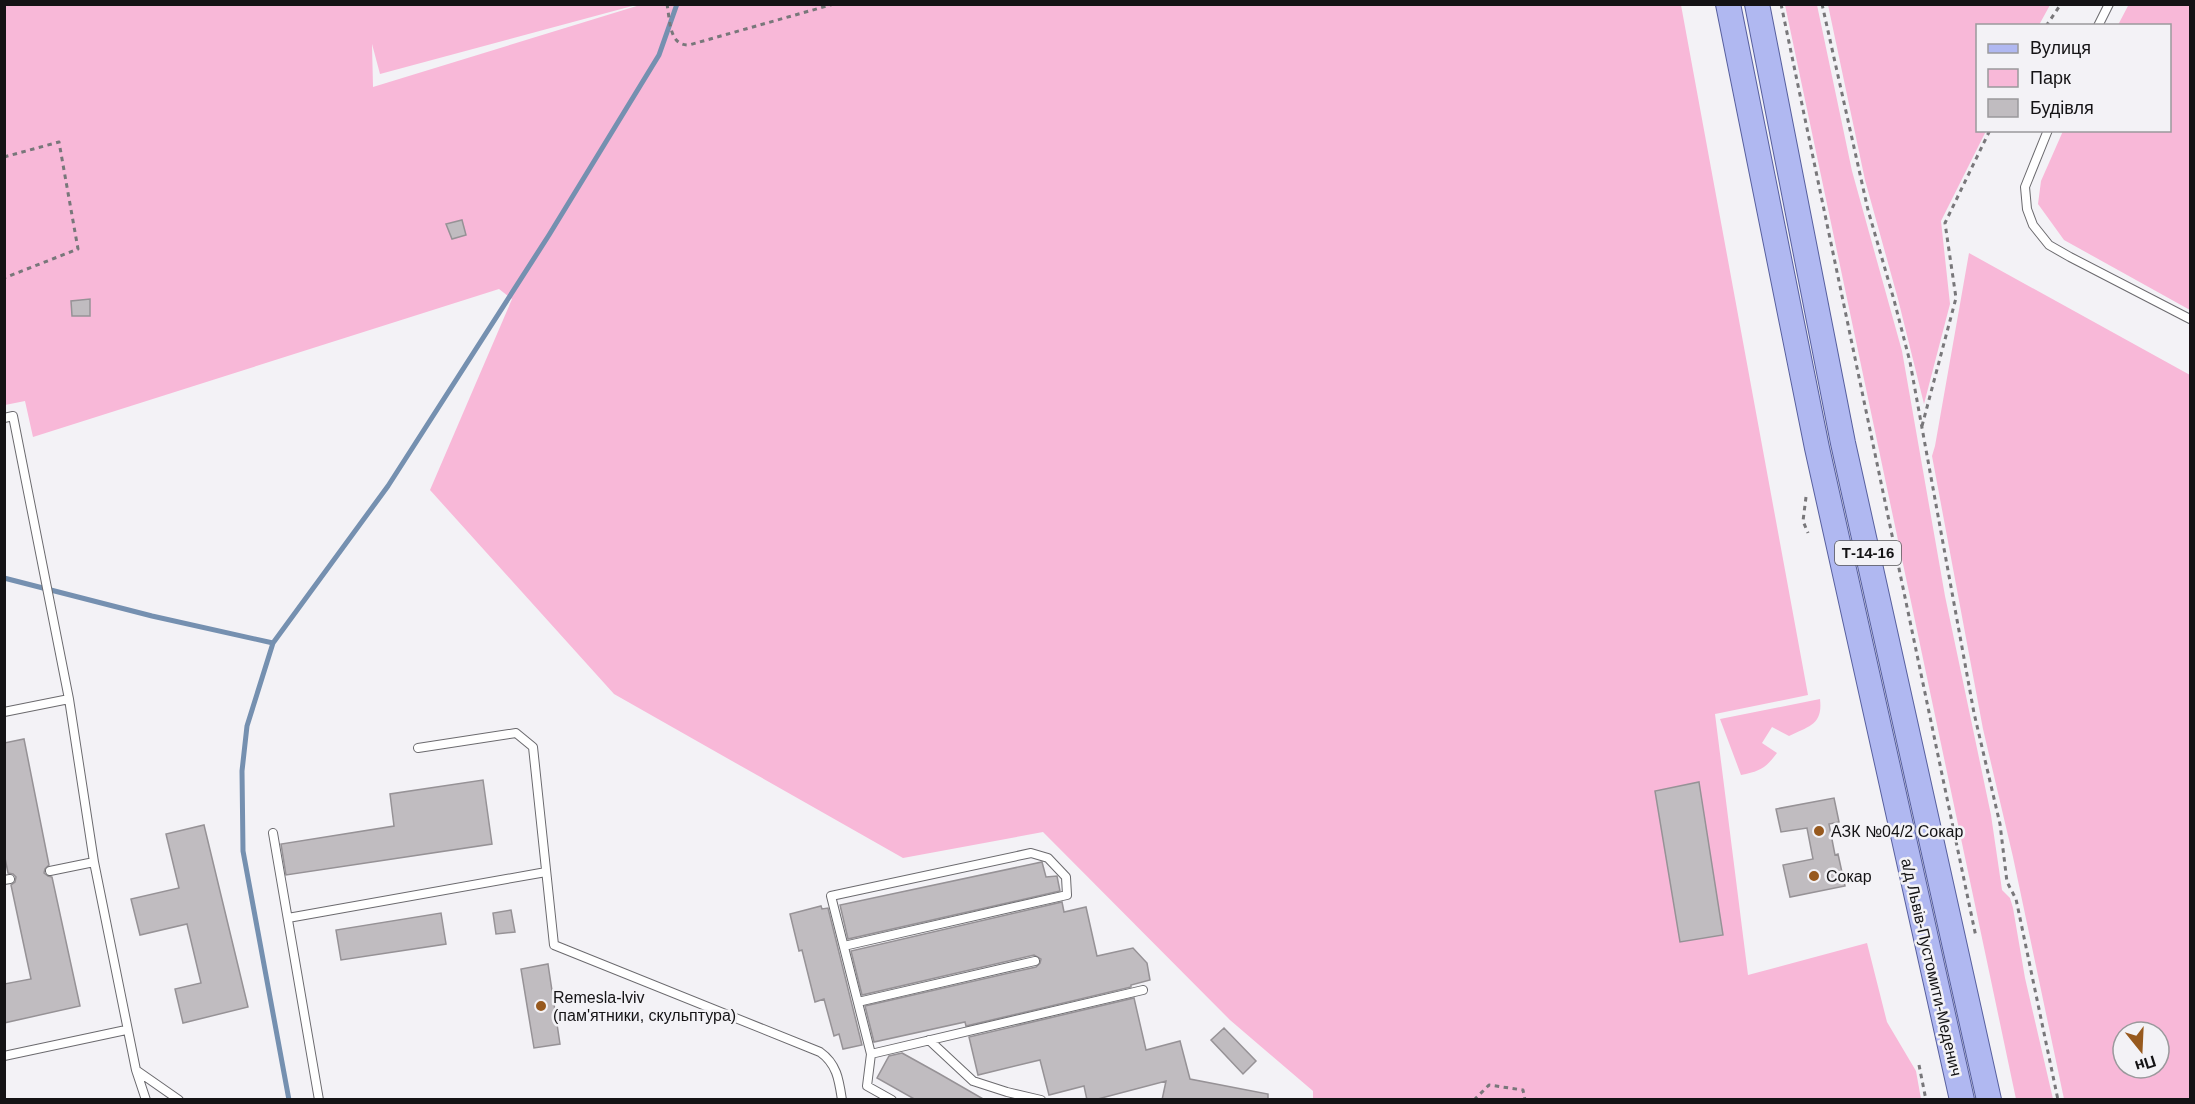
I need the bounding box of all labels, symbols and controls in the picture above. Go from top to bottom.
legend [1976,24,2171,132]
text: Вулиця [2030,38,2091,58]
text: Парк [2030,68,2071,88]
text: Будівля [2030,98,2094,118]
road number: Т-14-16 [1835,541,1901,565]
place label: АЗК №04/2 Сокар [1831,823,1963,840]
marker: АЗК №04/2 Сокар [1812,824,1826,838]
street label: а/д Львів-Пустомити-Меденич [1898,856,1965,1078]
place label: Сокар [1826,868,1872,885]
marker: Сокар [1807,869,1821,883]
place label: Remesla-lviv (пам'ятники, скульптура) [553,989,736,1024]
marker: Remesla-lviv (пам'ятники, скульптура) [534,999,548,1013]
north arrow [2111,1020,2171,1080]
text: Пн [2133,1052,2158,1075]

